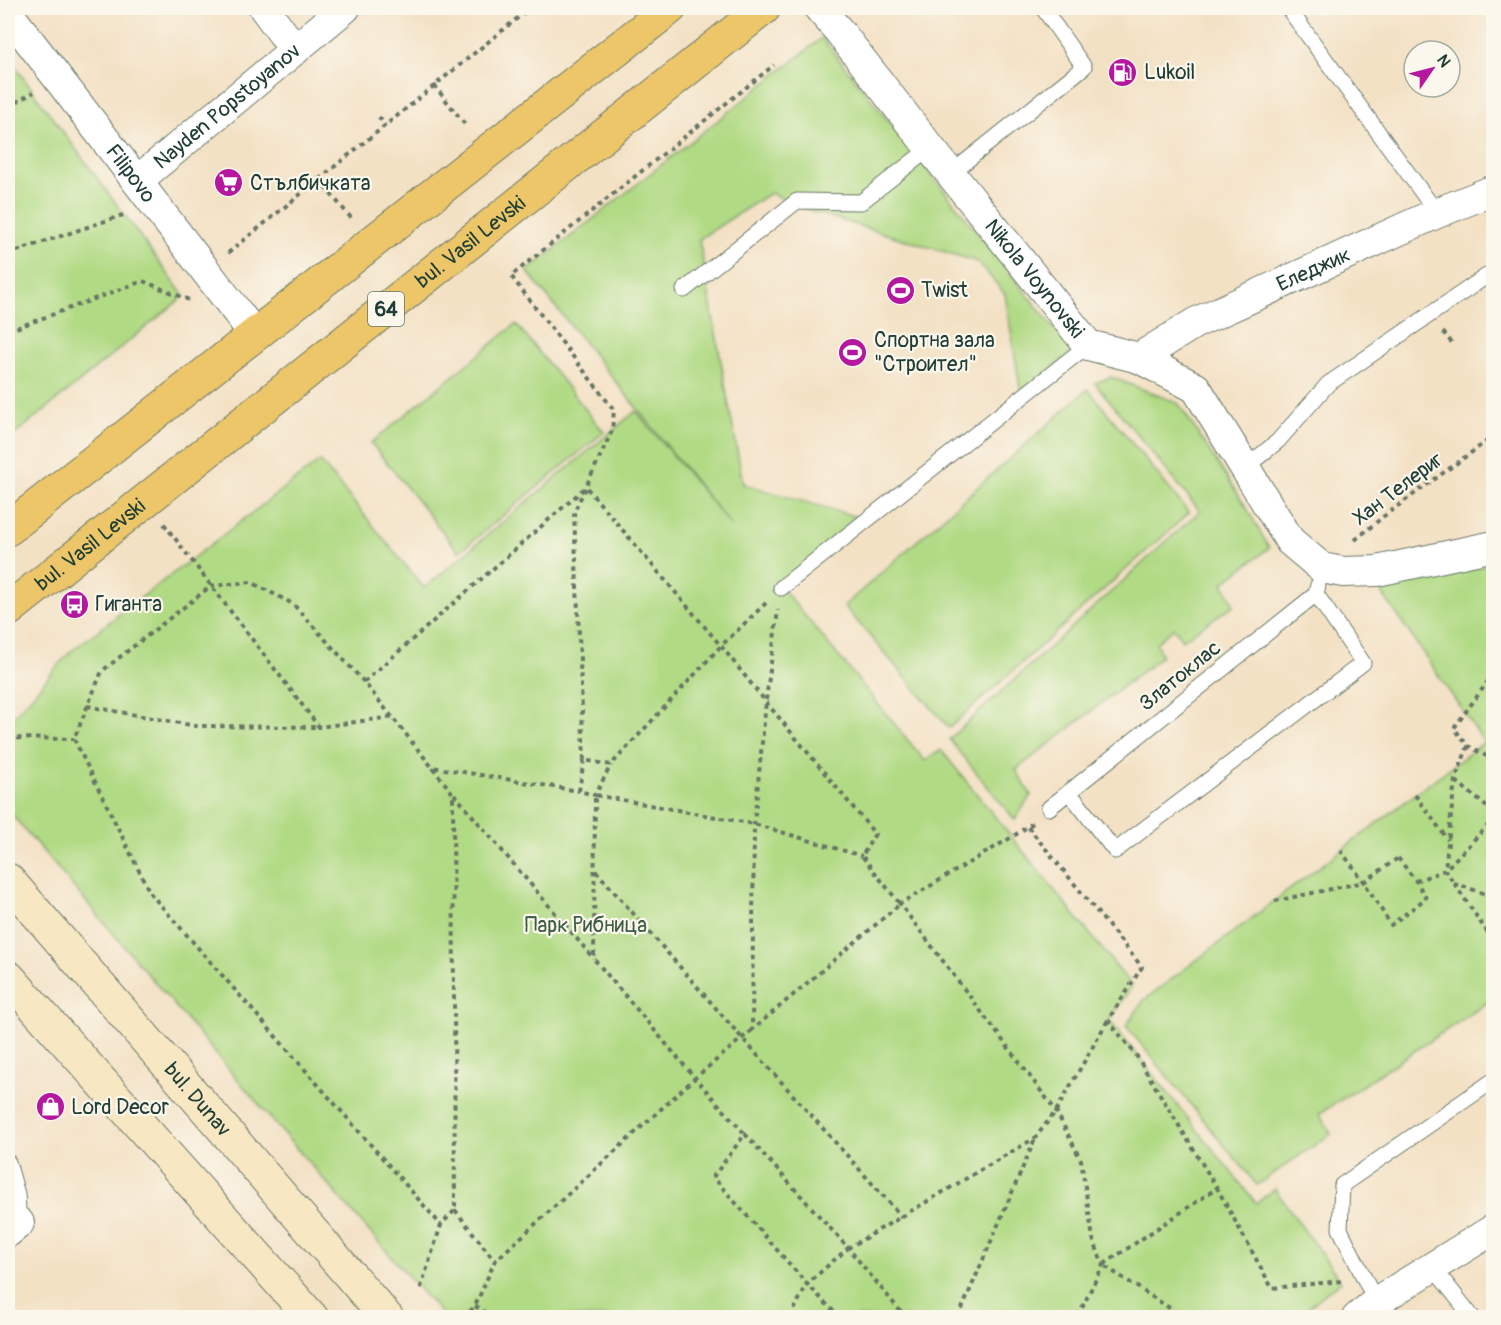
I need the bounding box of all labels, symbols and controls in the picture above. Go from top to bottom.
street label: Nayden Popstoyanov [148,37,306,175]
north arrow [1402,39,1462,99]
text: N [1432,51,1455,71]
fuel station icon: Lukoil [1107,56,1139,88]
place label: Lukoil [1144,59,1195,86]
street label: Filipovo [100,138,162,208]
supermarket icon: Стълбичката [213,167,245,199]
place label: Стълбичката [250,170,370,197]
street label: bul. Vasil Levski [410,189,531,294]
street label: Nikola Voynovski [979,213,1091,344]
street label: Еледжик [1272,241,1355,298]
sports icon: Twist [884,274,916,306]
place label: Twist [921,277,968,304]
road number: 64 [368,292,404,326]
place label: Спортна зала "Строител" [874,327,995,378]
sports icon: Спортна зала "Строител" [837,336,869,368]
street label: Хан Телериг [1348,446,1448,532]
street label: bul. Vasil Levski [29,492,151,597]
bus stop icon: Гиганта [58,588,90,620]
place label: Гиганта [95,591,162,618]
street label: Златоклас [1134,635,1226,717]
park label: Парк Рибница [525,912,647,939]
street label: bul. Dunav [158,1057,237,1142]
shop icon: Lord Decor [34,1091,66,1123]
place label: Lord Decor [71,1094,170,1121]

